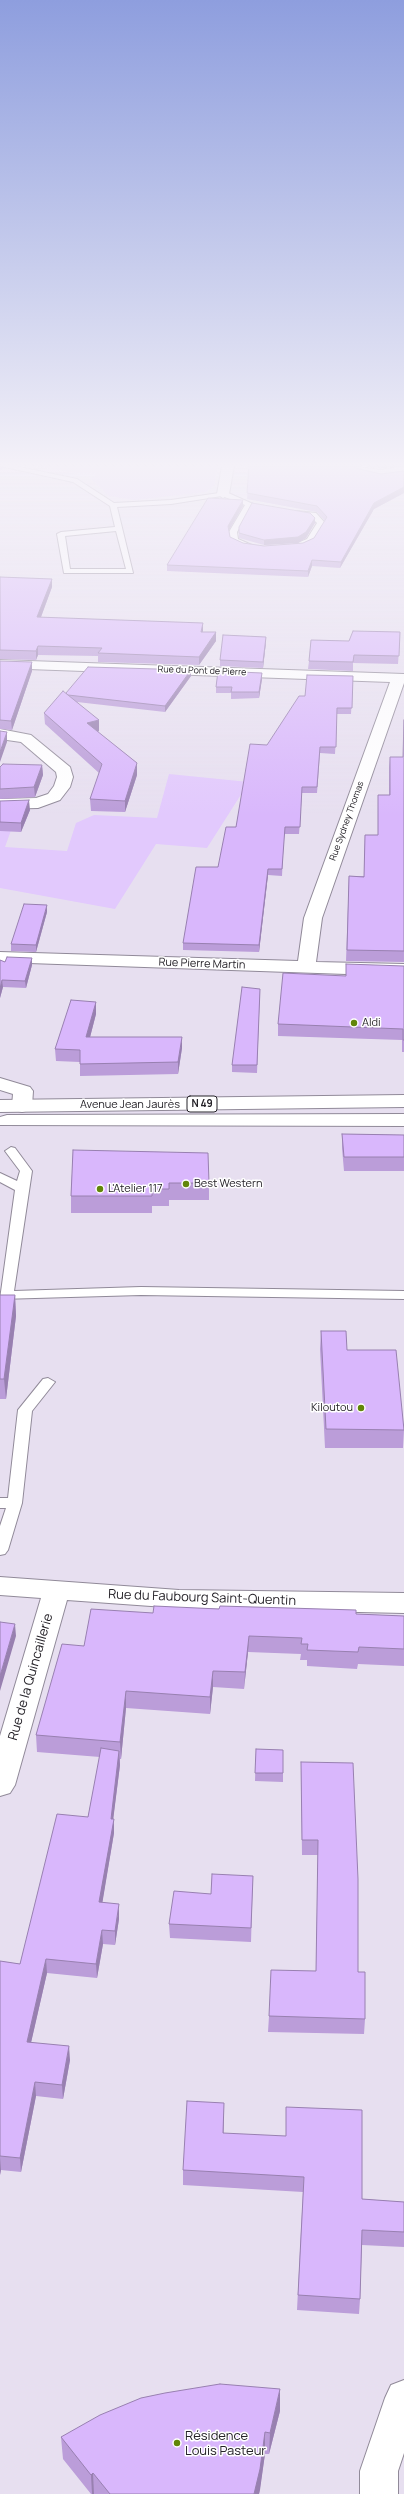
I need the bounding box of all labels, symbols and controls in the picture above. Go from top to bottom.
street label: Rue du Pont de Pierre [157,664,247,678]
street label: Rue Sydney Thomas [328,780,366,862]
street label: Rue Pierre Martin [158,956,246,972]
place label: Aldi [362,1016,381,1030]
marker: Aldi [349,1018,359,1028]
road number: N 49 [187,1096,217,1112]
street label: Avenue Jean Jaurès [80,1098,180,1112]
place label: Best Western [194,1177,263,1191]
marker: Best Western [181,1179,191,1189]
place label: L'Atelier 117 [108,1182,163,1196]
marker: L'Atelier 117 [95,1184,105,1194]
place label: Kiloutou [311,1401,353,1415]
marker: Kiloutou [356,1403,366,1413]
street label: Rue du Faubourg Saint-Quentin [108,1587,296,1609]
street label: Rue de la Quincaillerie [5,1612,57,1742]
place label: Résidence Louis Pasteur [185,2428,266,2459]
marker: Résidence Louis Pasteur [172,2438,182,2448]

